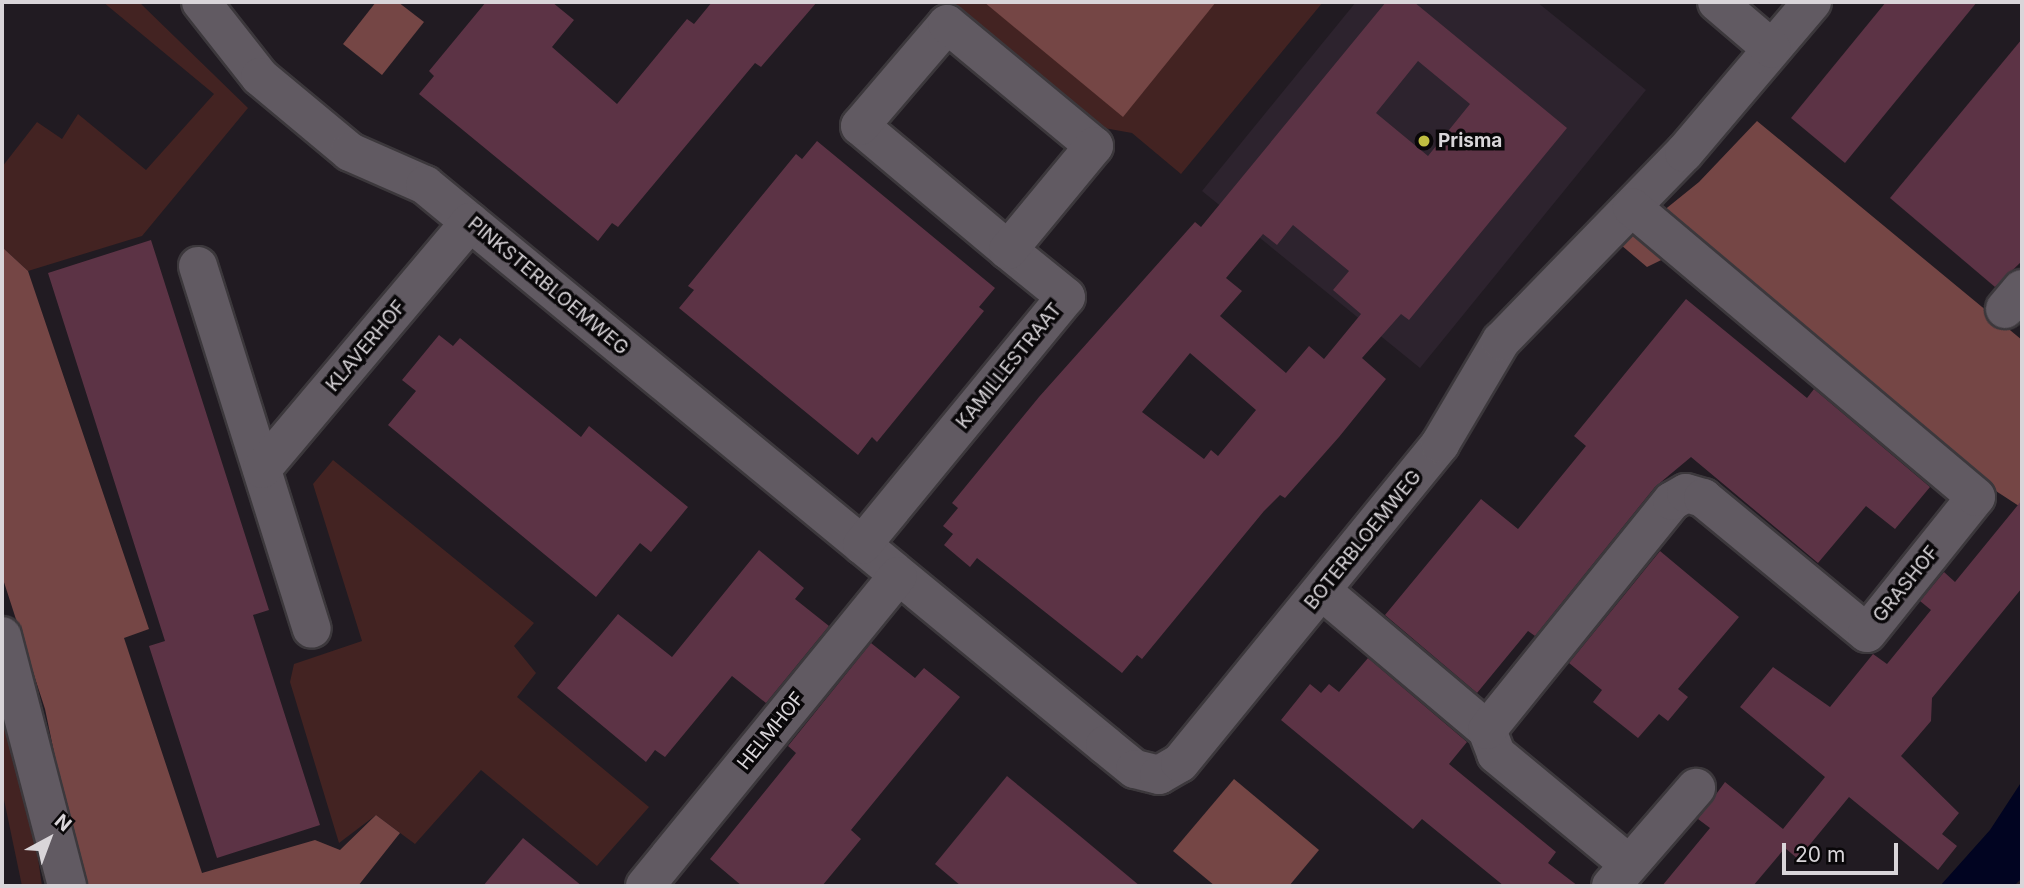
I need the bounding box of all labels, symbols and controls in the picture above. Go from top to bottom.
place label: Prisma [1438,130,1502,152]
marker: Prisma [1416,133,1432,149]
street label: PINKSTERBLOEMWEG [463,212,633,360]
street label: KLAVERHOF [321,296,411,396]
street label: KAMILLESTRAAT [951,299,1067,433]
street label: BOTERBLOEMWEG [1300,466,1426,614]
street label: GRASHOF [1868,541,1944,627]
street label: HELMHOF [733,688,809,774]
north arrow [14,804,84,874]
text: N [50,809,76,836]
scale bar [1786,828,1902,872]
text: 20 m [1795,842,1845,867]

